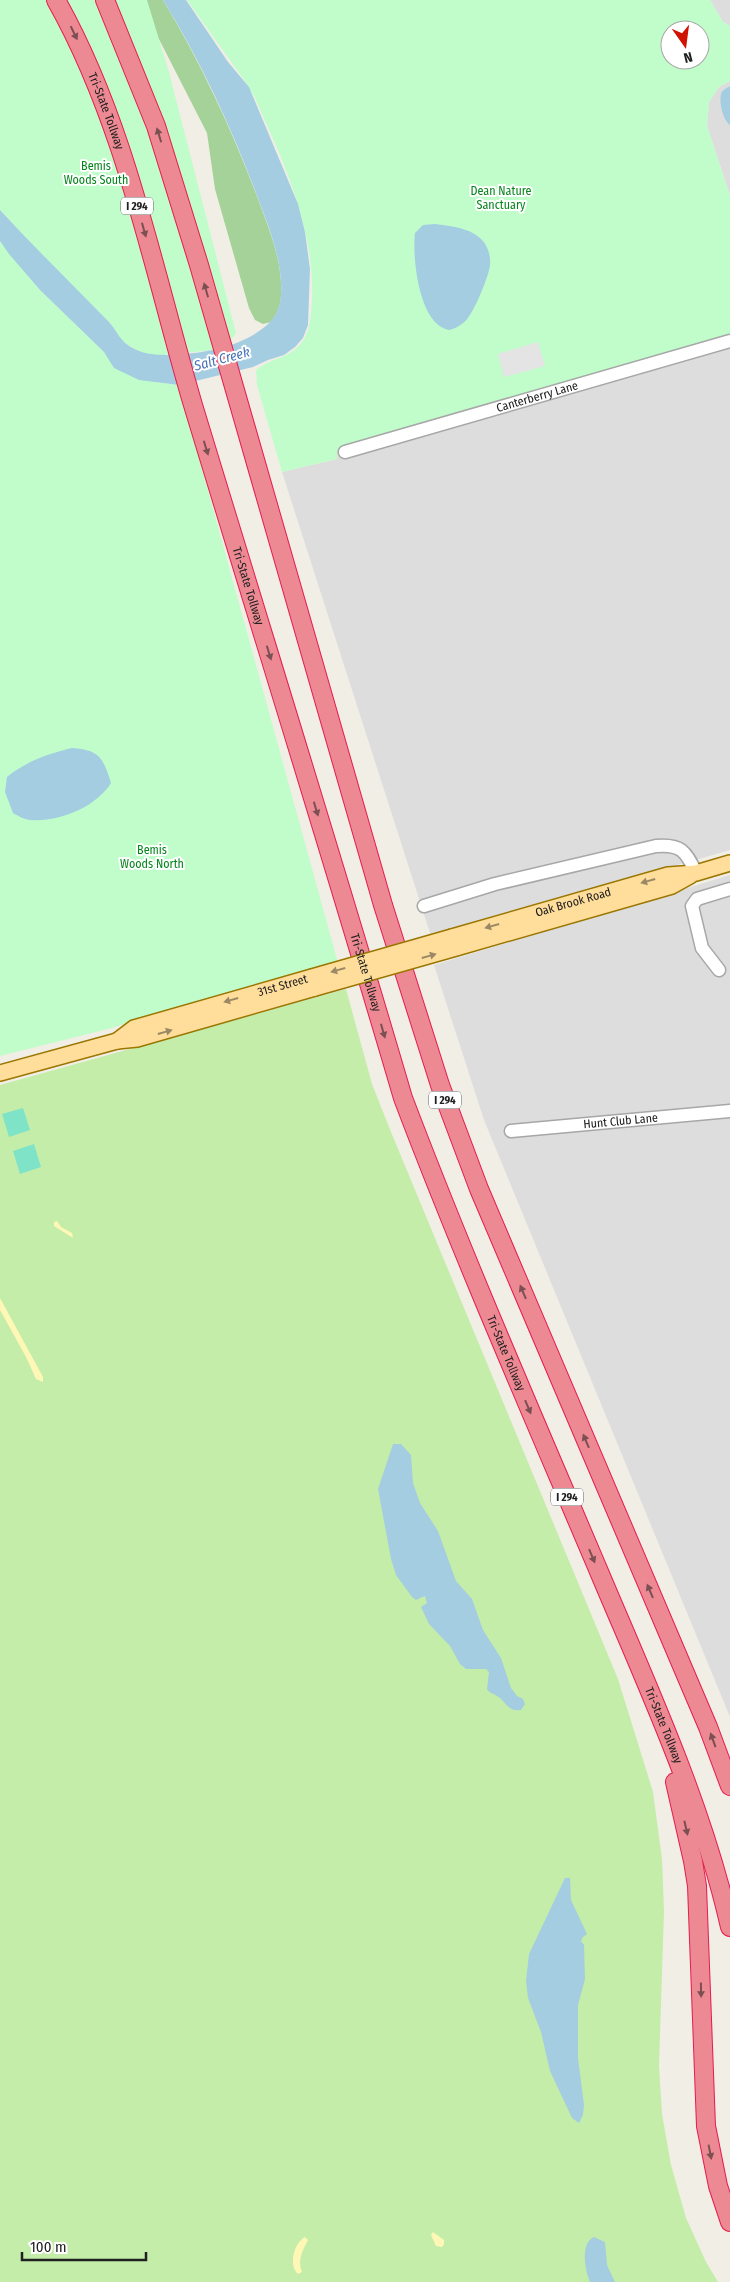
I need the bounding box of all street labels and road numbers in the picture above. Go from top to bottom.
street label: Tri-State Tollway [85,70,127,152]
road number: I 294 [121,198,153,215]
street label: Canterberry Lane [495,378,580,415]
street label: Tri-State Tollway [230,545,267,627]
street label: Oak Brook Road [534,885,613,920]
street label: Tri-State Tollway [348,932,384,1014]
street label: 31st Street [256,972,309,999]
road number: I 294 [429,1092,461,1108]
street label: Hunt Club Lane [583,1111,658,1131]
street label: Tri-State Tollway [484,1313,528,1394]
road number: I 294 [551,1488,583,1505]
street label: Tri-State Tollway [642,1685,685,1766]

